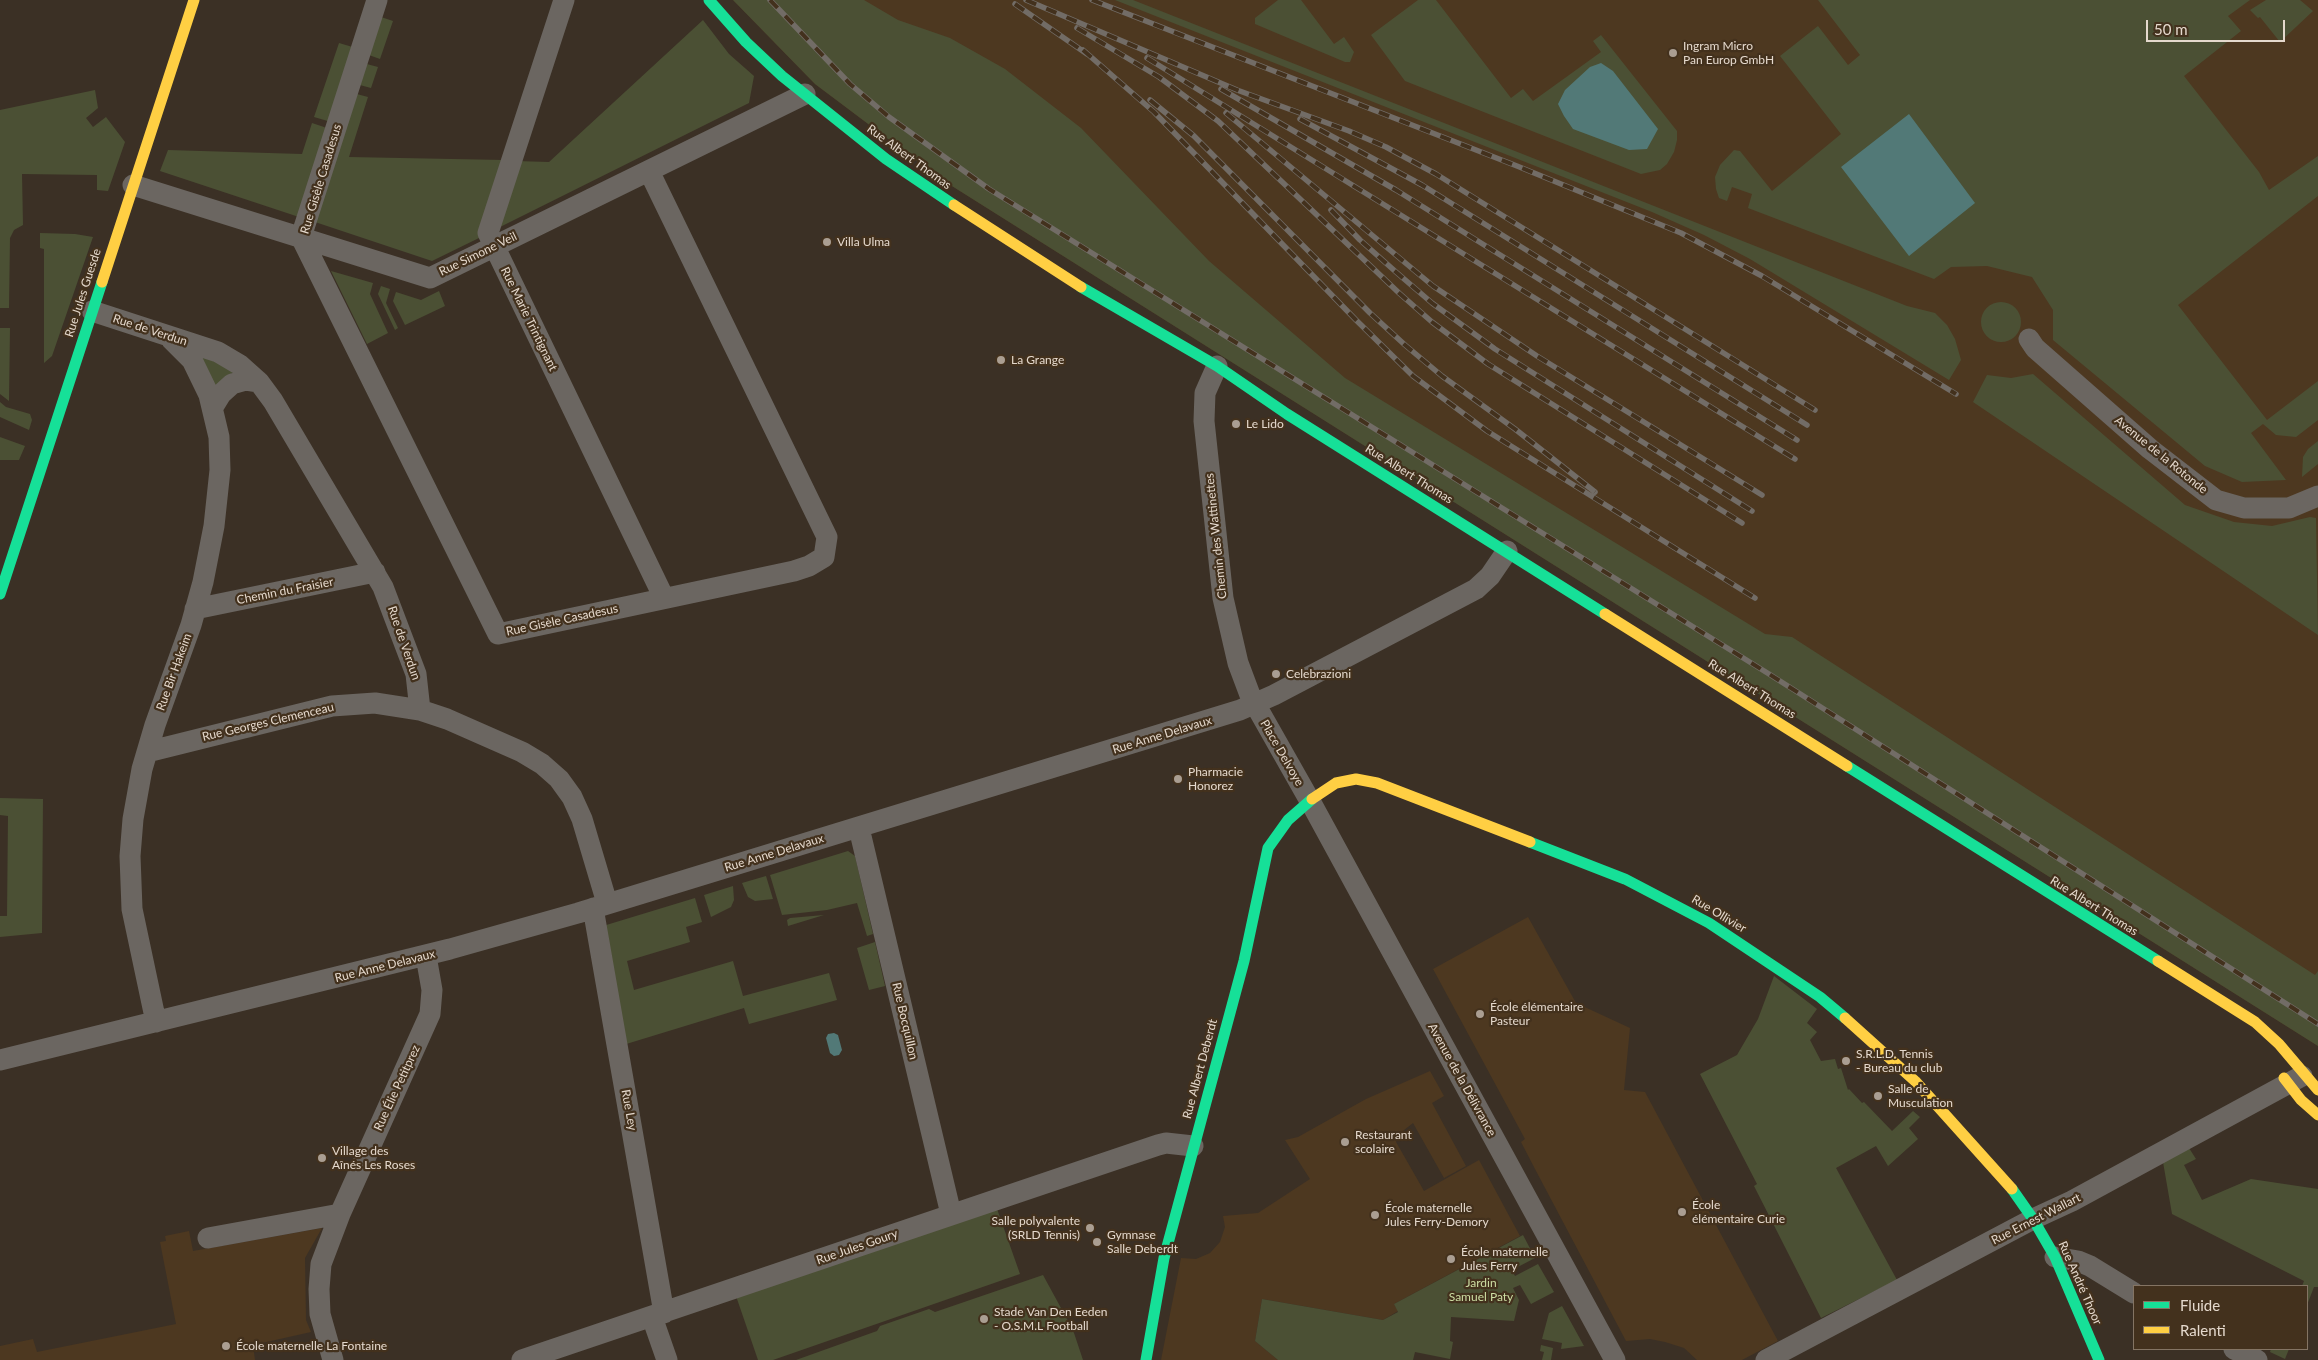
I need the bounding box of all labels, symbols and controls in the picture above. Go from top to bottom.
scale bar [2148,10,2287,42]
text: 50 m [2154,20,2188,38]
place label: Ingram Micro Pan Europ GmbH [1683,39,1774,67]
marker: Ingram Micro Pan Europ GmbH [1667,47,1679,59]
street label: Rue Gisèle Casadesus [297,122,345,236]
street label: Rue Albert Thomas [864,122,954,192]
street label: Rue Simone Veil [437,229,519,279]
place label: Villa Ulma [837,235,890,249]
marker: Villa Ulma [821,236,833,248]
street label: Rue Jules Guesde [62,247,104,339]
street label: Rue Marie Trintignant [498,265,560,373]
street label: Rue de Verdun [111,311,189,349]
place label: La Grange [1011,353,1064,367]
marker: La Grange [995,354,1007,366]
street label: Avenue de la Rotonde [2112,413,2210,497]
place label: Le Lido [1246,417,1284,431]
marker: Le Lido [1230,418,1242,430]
street label: Rue Albert Thomas [1363,441,1455,507]
street label: Chemin des Wattinettes [1202,472,1230,600]
street label: Chemin du Fraisier [235,575,335,607]
street label: Rue Gisèle Casadesus [505,601,619,639]
street label: Rue de Verdun [385,604,423,682]
street label: Rue Bir Hakeim [153,631,195,713]
street label: Rue Albert Thomas [1706,656,1798,722]
place label: Celebrazioni [1286,667,1351,681]
marker: Celebrazioni [1270,668,1282,680]
street label: Rue Georges Clemenceau [201,700,335,744]
street label: Rue Anne Delavaux [1111,713,1213,757]
street label: Place Delvoye [1257,717,1307,789]
place label: Pharmacie Honorez [1188,765,1243,793]
marker: Pharmacie Honorez [1172,773,1184,785]
street label: Rue Anne Delavaux [723,831,825,875]
street label: Rue Albert Thomas [2048,873,2140,939]
street label: Rue Ollivier [1689,892,1749,936]
street label: Rue Anne Delavaux [333,947,437,985]
street label: Rue Bocquillon [889,981,921,1061]
place label: École élémentaire Pasteur [1490,1000,1583,1028]
marker: École élémentaire Pasteur [1474,1008,1486,1020]
street label: Rue Albert Deberdt [1180,1018,1220,1120]
street label: Avenue de la Délivrance [1425,1021,1499,1139]
street label: Rue Élie Petitprez [371,1043,423,1133]
place label: S.R.L.D. Tennis - Bureau du club [1856,1047,1942,1075]
marker: S.R.L.D. Tennis - Bureau du club [1840,1055,1852,1067]
place label: Salle de Musculation [1888,1082,1953,1110]
street label: Rue Ley [618,1088,640,1132]
marker: Salle de Musculation [1872,1090,1884,1102]
place label: Restaurant scolaire [1355,1128,1412,1156]
marker: Restaurant scolaire [1339,1136,1351,1148]
place label: Village des Aînés Les Roses [332,1144,415,1172]
marker: Village des Aînés Les Roses [316,1152,328,1164]
street label: Rue Ernest Wallart [1989,1190,2083,1248]
place label: École élémentaire Curie [1692,1198,1785,1226]
place label: École maternelle Jules Ferry-Demory [1385,1201,1489,1229]
marker: École élémentaire Curie [1676,1206,1688,1218]
marker: École maternelle Jules Ferry-Demory [1369,1209,1381,1221]
place label: Salle polyvalente (SRLD Tennis) [992,1214,1080,1242]
marker: Salle polyvalente (SRLD Tennis) [1084,1222,1096,1234]
street label: Rue Jules Goury [814,1226,900,1268]
place label: Gymnase Salle Deberdt [1107,1228,1178,1256]
marker: Gymnase Salle Deberdt [1091,1236,1103,1248]
street label: Rue André Thoor [2055,1239,2105,1327]
place label: École maternelle Jules Ferry [1461,1245,1548,1273]
marker: École maternelle Jules Ferry [1445,1253,1457,1265]
park label: Jardin Samuel Paty [1449,1276,1513,1304]
legend [2133,1285,2308,1350]
text: Fluide [2180,1296,2220,1314]
place label: Stade Van Den Eeden - O.S.M.L Football [994,1305,1107,1333]
marker: Stade Van Den Eeden - O.S.M.L Football [978,1313,990,1325]
text: Ralenti [2180,1321,2226,1339]
place label: École maternelle La Fontaine [236,1339,387,1353]
marker: École maternelle La Fontaine [220,1340,232,1352]

